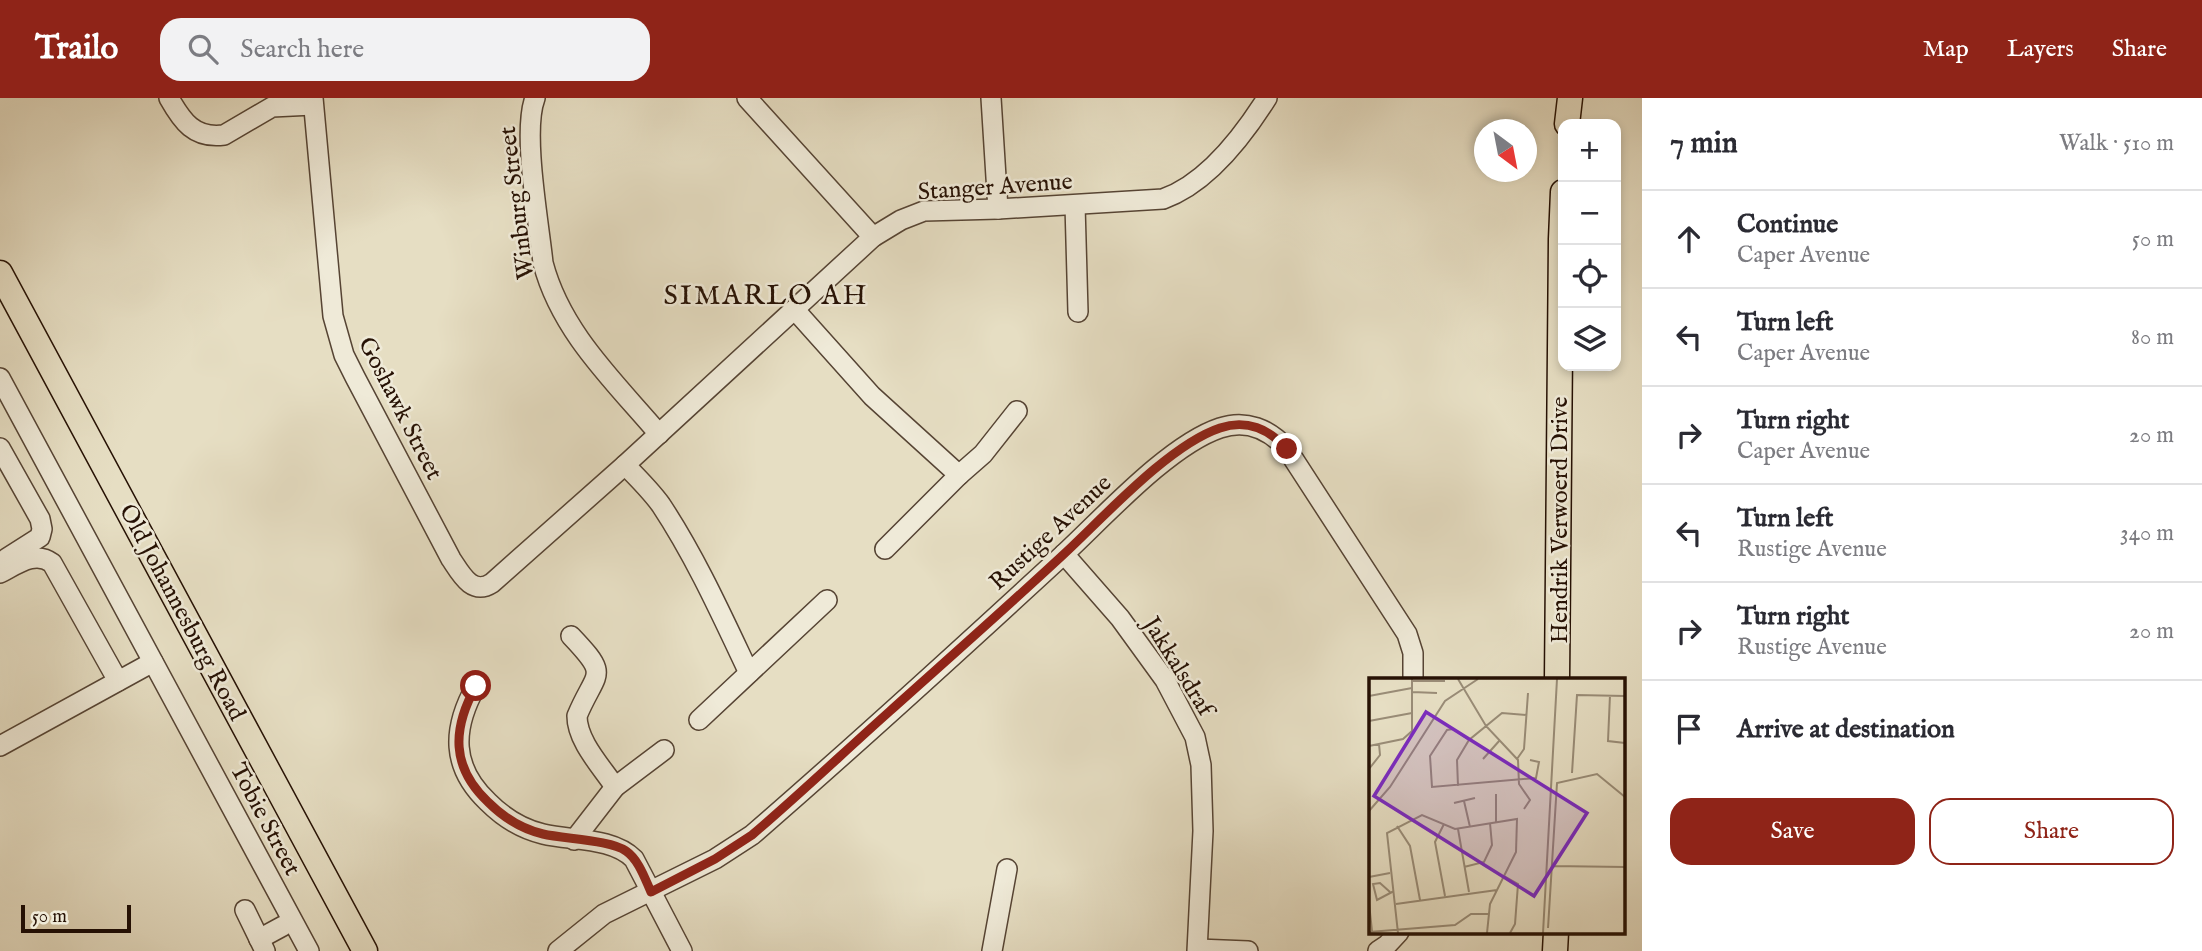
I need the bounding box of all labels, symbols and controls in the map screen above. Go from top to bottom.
search box [160,18,650,81]
text: Trailo [35,28,118,70]
icon: search [184,30,222,68]
text: Search here [240,33,364,66]
text: Map [1923,34,1969,65]
text: Layers [2007,34,2074,65]
text: Share [2112,34,2167,65]
north arrow [1474,119,1537,182]
map controls [1558,119,1621,371]
button: + [1558,119,1621,182]
street label: Winburg Street [493,125,542,281]
text: 7 min [1670,125,1738,163]
text: Walk · 510 m [2059,129,2174,158]
street label: Stanger Avenue [917,167,1074,208]
button: − [1558,182,1621,245]
text: Continue [1737,208,1838,241]
icon: ahead [1670,220,1708,258]
text: 50 m [2132,225,2174,254]
text: Caper Avenue [1737,241,1870,270]
button: locate [1558,245,1621,308]
district label: SIMARLO AH [663,279,869,314]
text: Turn left [1737,306,1834,339]
button: layers [1558,308,1621,371]
icon: left [1670,318,1708,356]
text: 80 m [2131,323,2174,352]
street label: Goshawk Street [350,332,449,485]
text: Caper Avenue [1737,339,1870,368]
street label: Hendrik Verwoerd Drive [1545,397,1576,643]
text: Turn right [1737,404,1850,437]
icon: right [1670,416,1708,454]
text: 20 m [2129,421,2174,450]
route end [1271,433,1302,464]
text: Caper Avenue [1737,437,1870,466]
street label: Rustige Avenue [983,468,1119,598]
street label: Old Johannesburg Road [111,499,252,727]
text: Turn left [1737,502,1834,535]
icon: left [1670,514,1708,552]
text: 340 m [2120,519,2174,548]
text: Rustige Avenue [1737,535,1887,564]
text: Turn right [1737,600,1850,633]
street label: Jakkalsdraf [1134,609,1223,726]
icon: right [1670,612,1708,650]
text: 20 m [2129,617,2174,646]
text: Rustige Avenue [1737,633,1887,662]
route start [460,670,491,701]
inset map [1369,678,1624,934]
icon: arrive [1670,710,1708,748]
text: Arrive at destination [1737,713,1955,746]
street label: Tobie Street [222,758,307,881]
button: Save [1670,798,1915,865]
button: Share [1929,798,2174,865]
scale bar [21,902,131,934]
text: 50 m [32,905,67,929]

